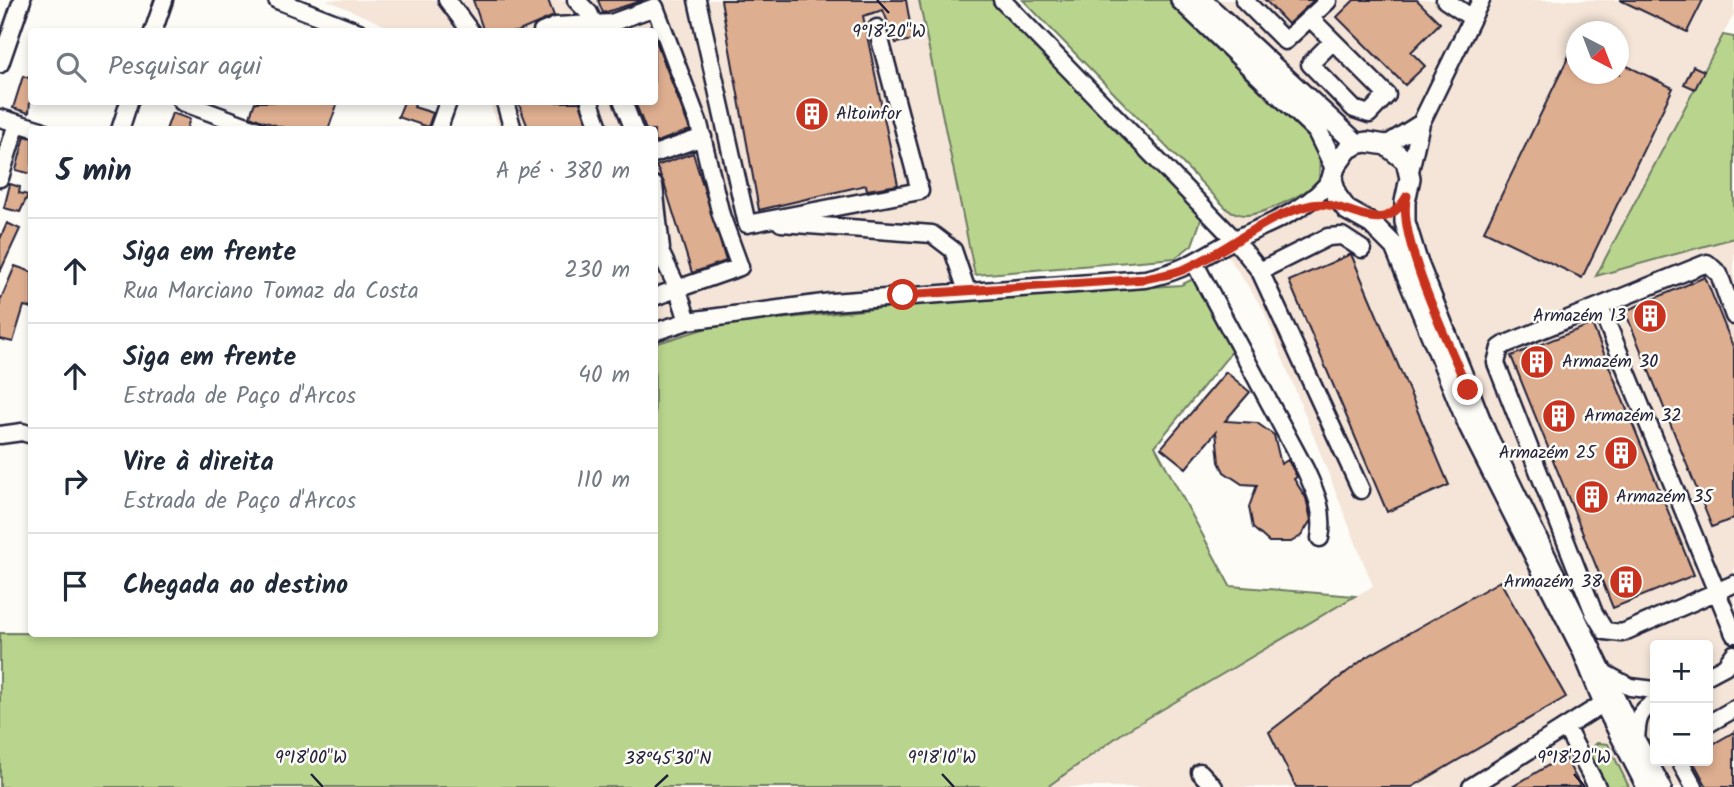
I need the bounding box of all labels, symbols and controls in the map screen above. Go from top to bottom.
text: 9°18'20"W [852,18,926,47]
north arrow [1566,21,1629,84]
search box [28,28,658,105]
text: Pesquisar aqui [108,46,261,88]
icon: search [52,48,90,86]
building icon: Altoinfor [793,95,831,133]
place label: Altoinfor [836,100,902,129]
text: 5 min [56,148,132,196]
text: A pé · 380 m [496,154,630,190]
text: Siga em frente [123,232,296,274]
icon: ahead [56,252,94,290]
text: 230 m [564,253,630,289]
text: Rua Marciano Tomaz da Costa [123,274,419,310]
route start [887,279,918,310]
building icon: Armazém 13 [1631,297,1669,335]
place label: Armazém 13 [1533,302,1626,331]
text: Siga em frente [123,337,296,379]
building icon: Armazém 30 [1518,343,1556,381]
place label: Armazém 30 [1562,348,1658,377]
icon: ahead [56,357,94,395]
text: 40 m [578,358,630,394]
route end [1452,374,1483,405]
text: Estrada de Paço d'Arcos [123,379,356,415]
building icon: Armazém 32 [1540,397,1578,435]
place label: Armazém 32 [1584,402,1682,431]
building icon: Armazém 25 [1602,434,1640,472]
place label: Armazém 25 [1499,439,1597,468]
text: Vire à direita [123,442,274,484]
icon: right [56,462,94,500]
text: 110 m [577,463,630,499]
building icon: Armazém 35 [1573,478,1611,516]
place label: Armazém 35 [1616,483,1714,512]
text: Estrada de Paço d'Arcos [123,484,356,520]
building icon: Armazém 38 [1607,563,1645,601]
text: Chegada ao destino [123,565,348,607]
icon: arrive [56,567,94,605]
place label: Armazém 38 [1504,568,1602,597]
map controls [1650,640,1713,766]
button: + [1650,640,1713,703]
button: − [1650,703,1713,766]
text: 9°18'00"W [275,744,347,773]
text: 9°18'10"W [908,744,976,773]
text: 9°18'20"W [1537,744,1611,773]
text: 38°45'30"N [625,745,711,774]

